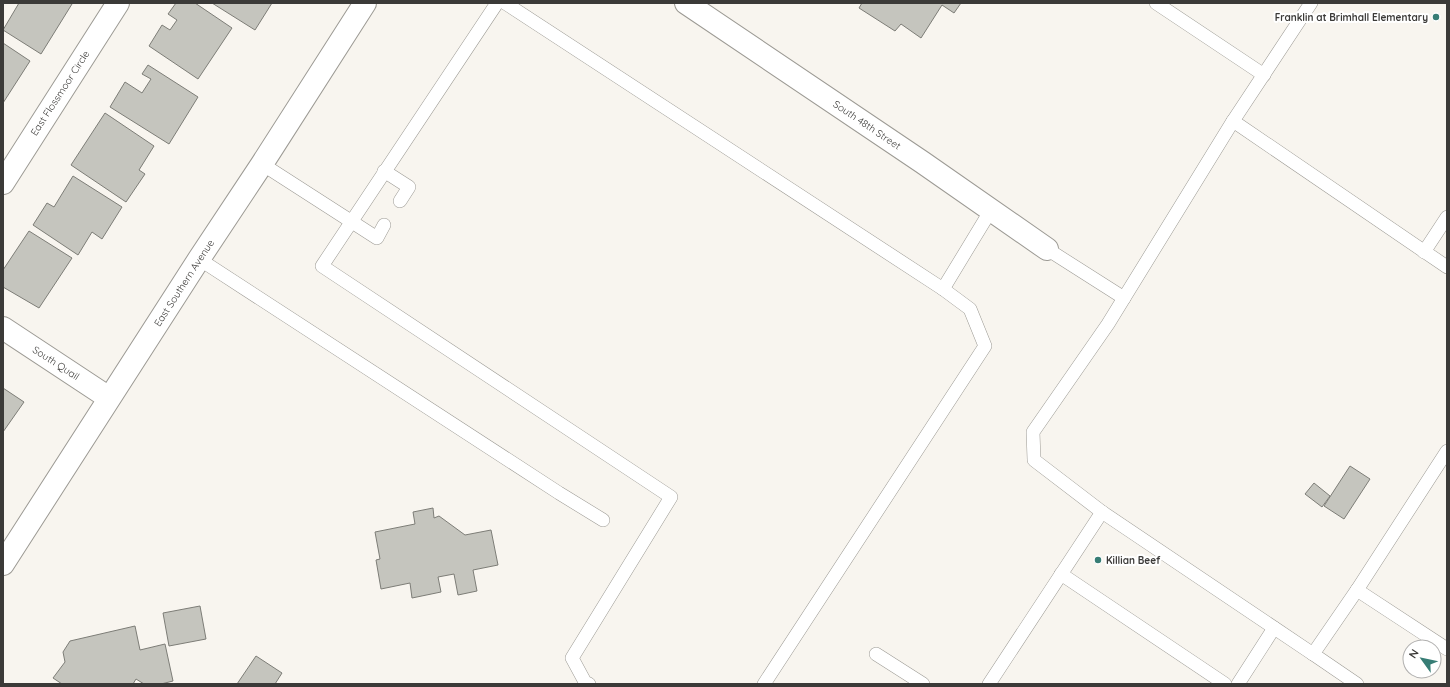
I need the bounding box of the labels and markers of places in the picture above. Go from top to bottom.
place label: Franklin at Brimhall Elementary [1275,11,1428,24]
marker: Franklin at Brimhall Elementary [1431,12,1441,22]
place label: Killian Beef [1106,554,1161,567]
marker: Killian Beef [1093,555,1103,565]

